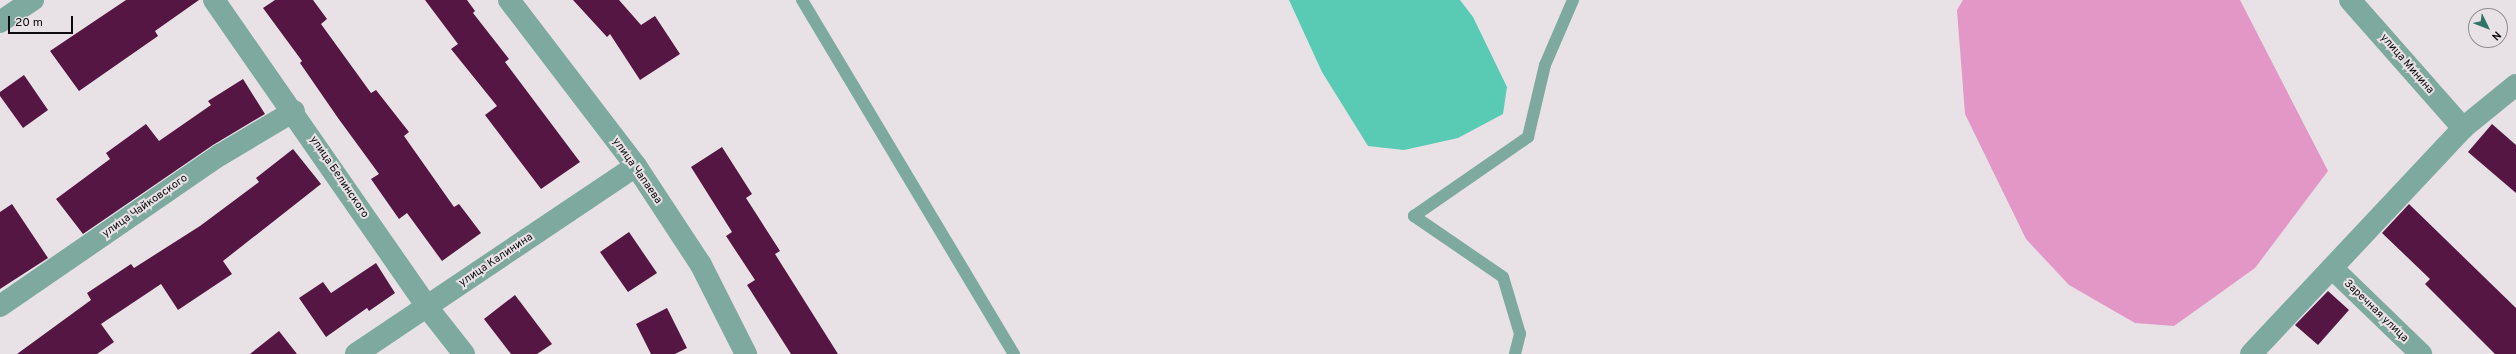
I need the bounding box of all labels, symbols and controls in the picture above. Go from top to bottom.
scale bar [10,8,75,34]
north arrow [2468,8,2508,48]
text: 20 m [15,15,43,31]
text: N [2488,28,2504,43]
street label: улица Минина [2377,31,2437,97]
street label: улица Белинского [307,133,371,221]
street label: улица Чапаева [609,135,665,207]
street label: улица Чайковского [100,172,190,240]
street label: улица Калинина [457,230,535,290]
street label: Заречная улица [2341,277,2411,345]

